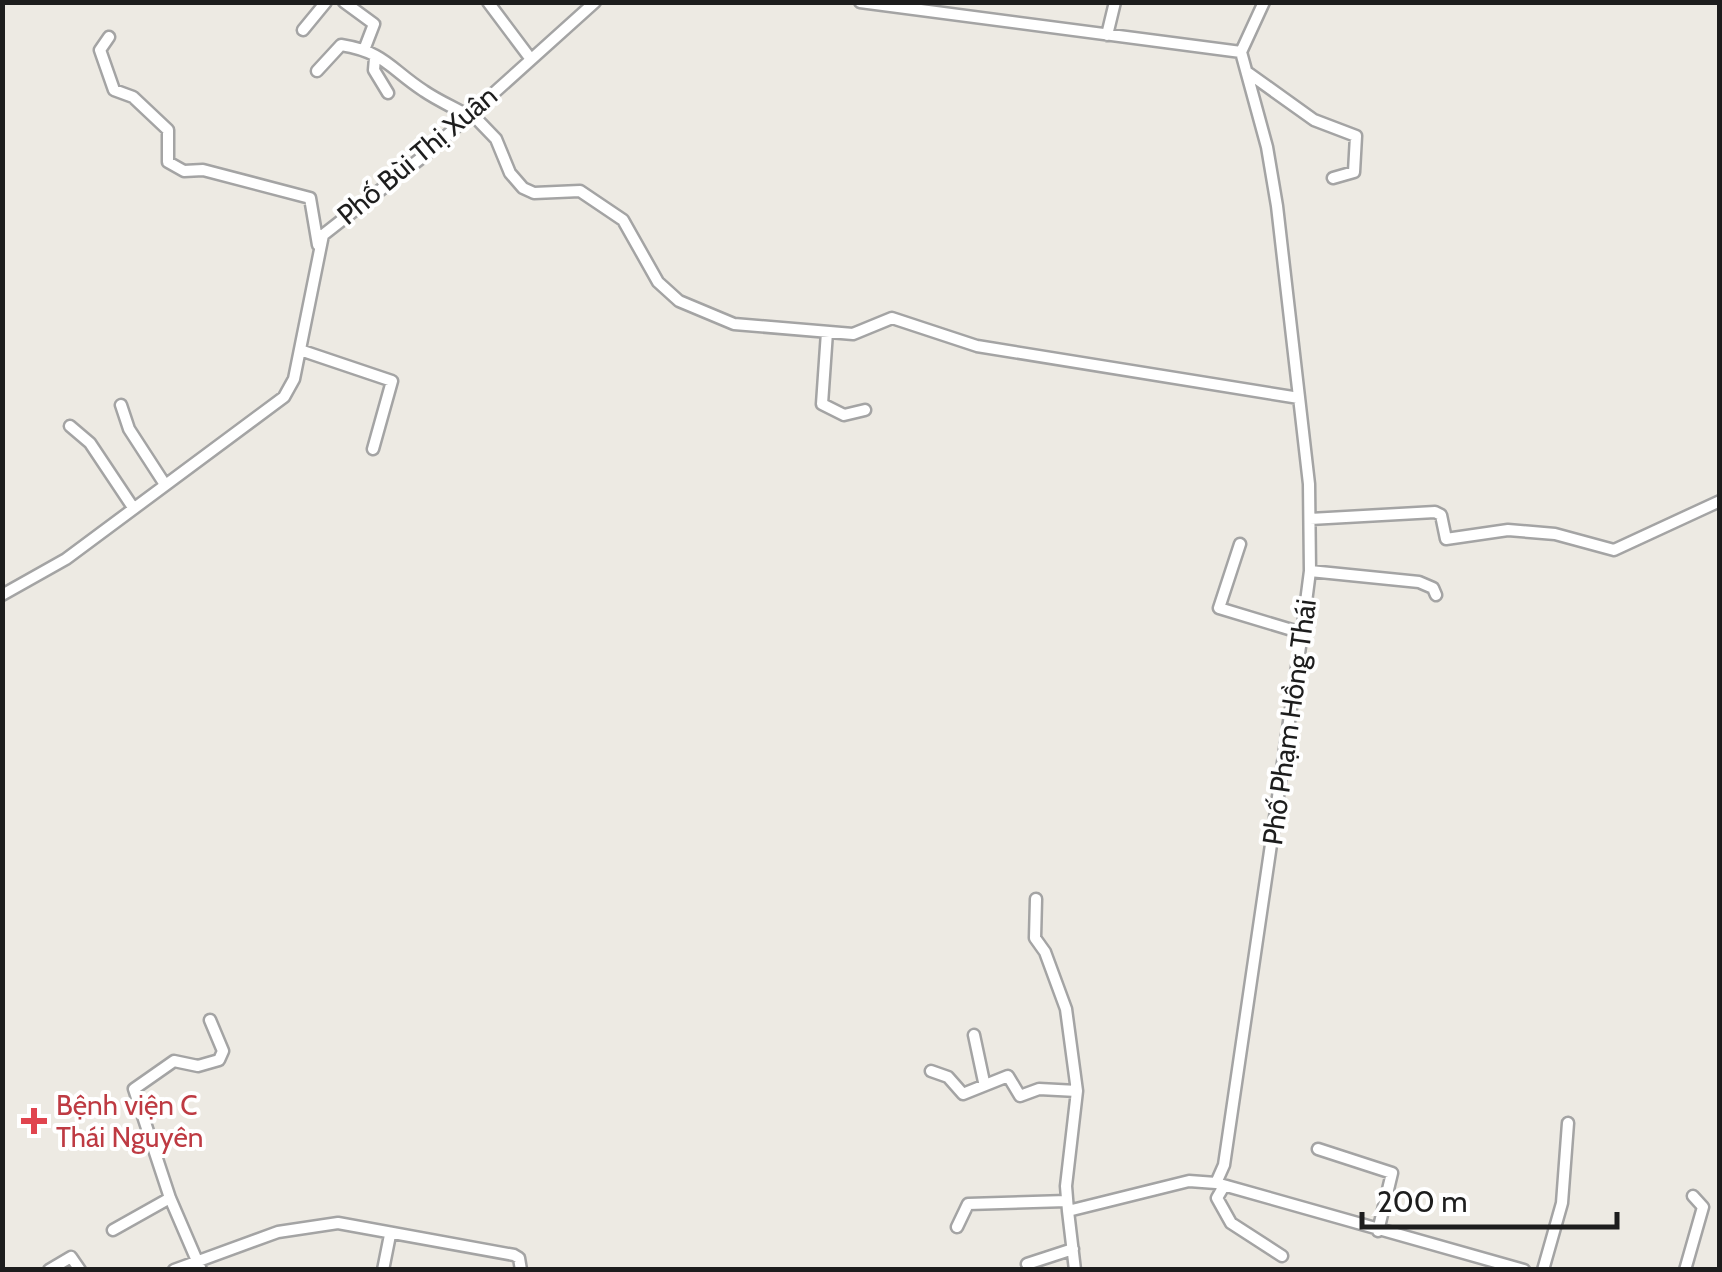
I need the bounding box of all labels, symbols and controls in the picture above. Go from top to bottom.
street label: Phố Bùi Thị Xuân [330,78,504,232]
street label: Phố Phạm Hồng Thái [1255,597,1323,847]
place label: Bệnh viện C Thái Nguyên [56,1088,203,1154]
marker: Bệnh viện C Thái Nguyên [21,1108,47,1134]
scale bar [1362,1167,1617,1229]
text: 200 m [1377,1183,1468,1220]

